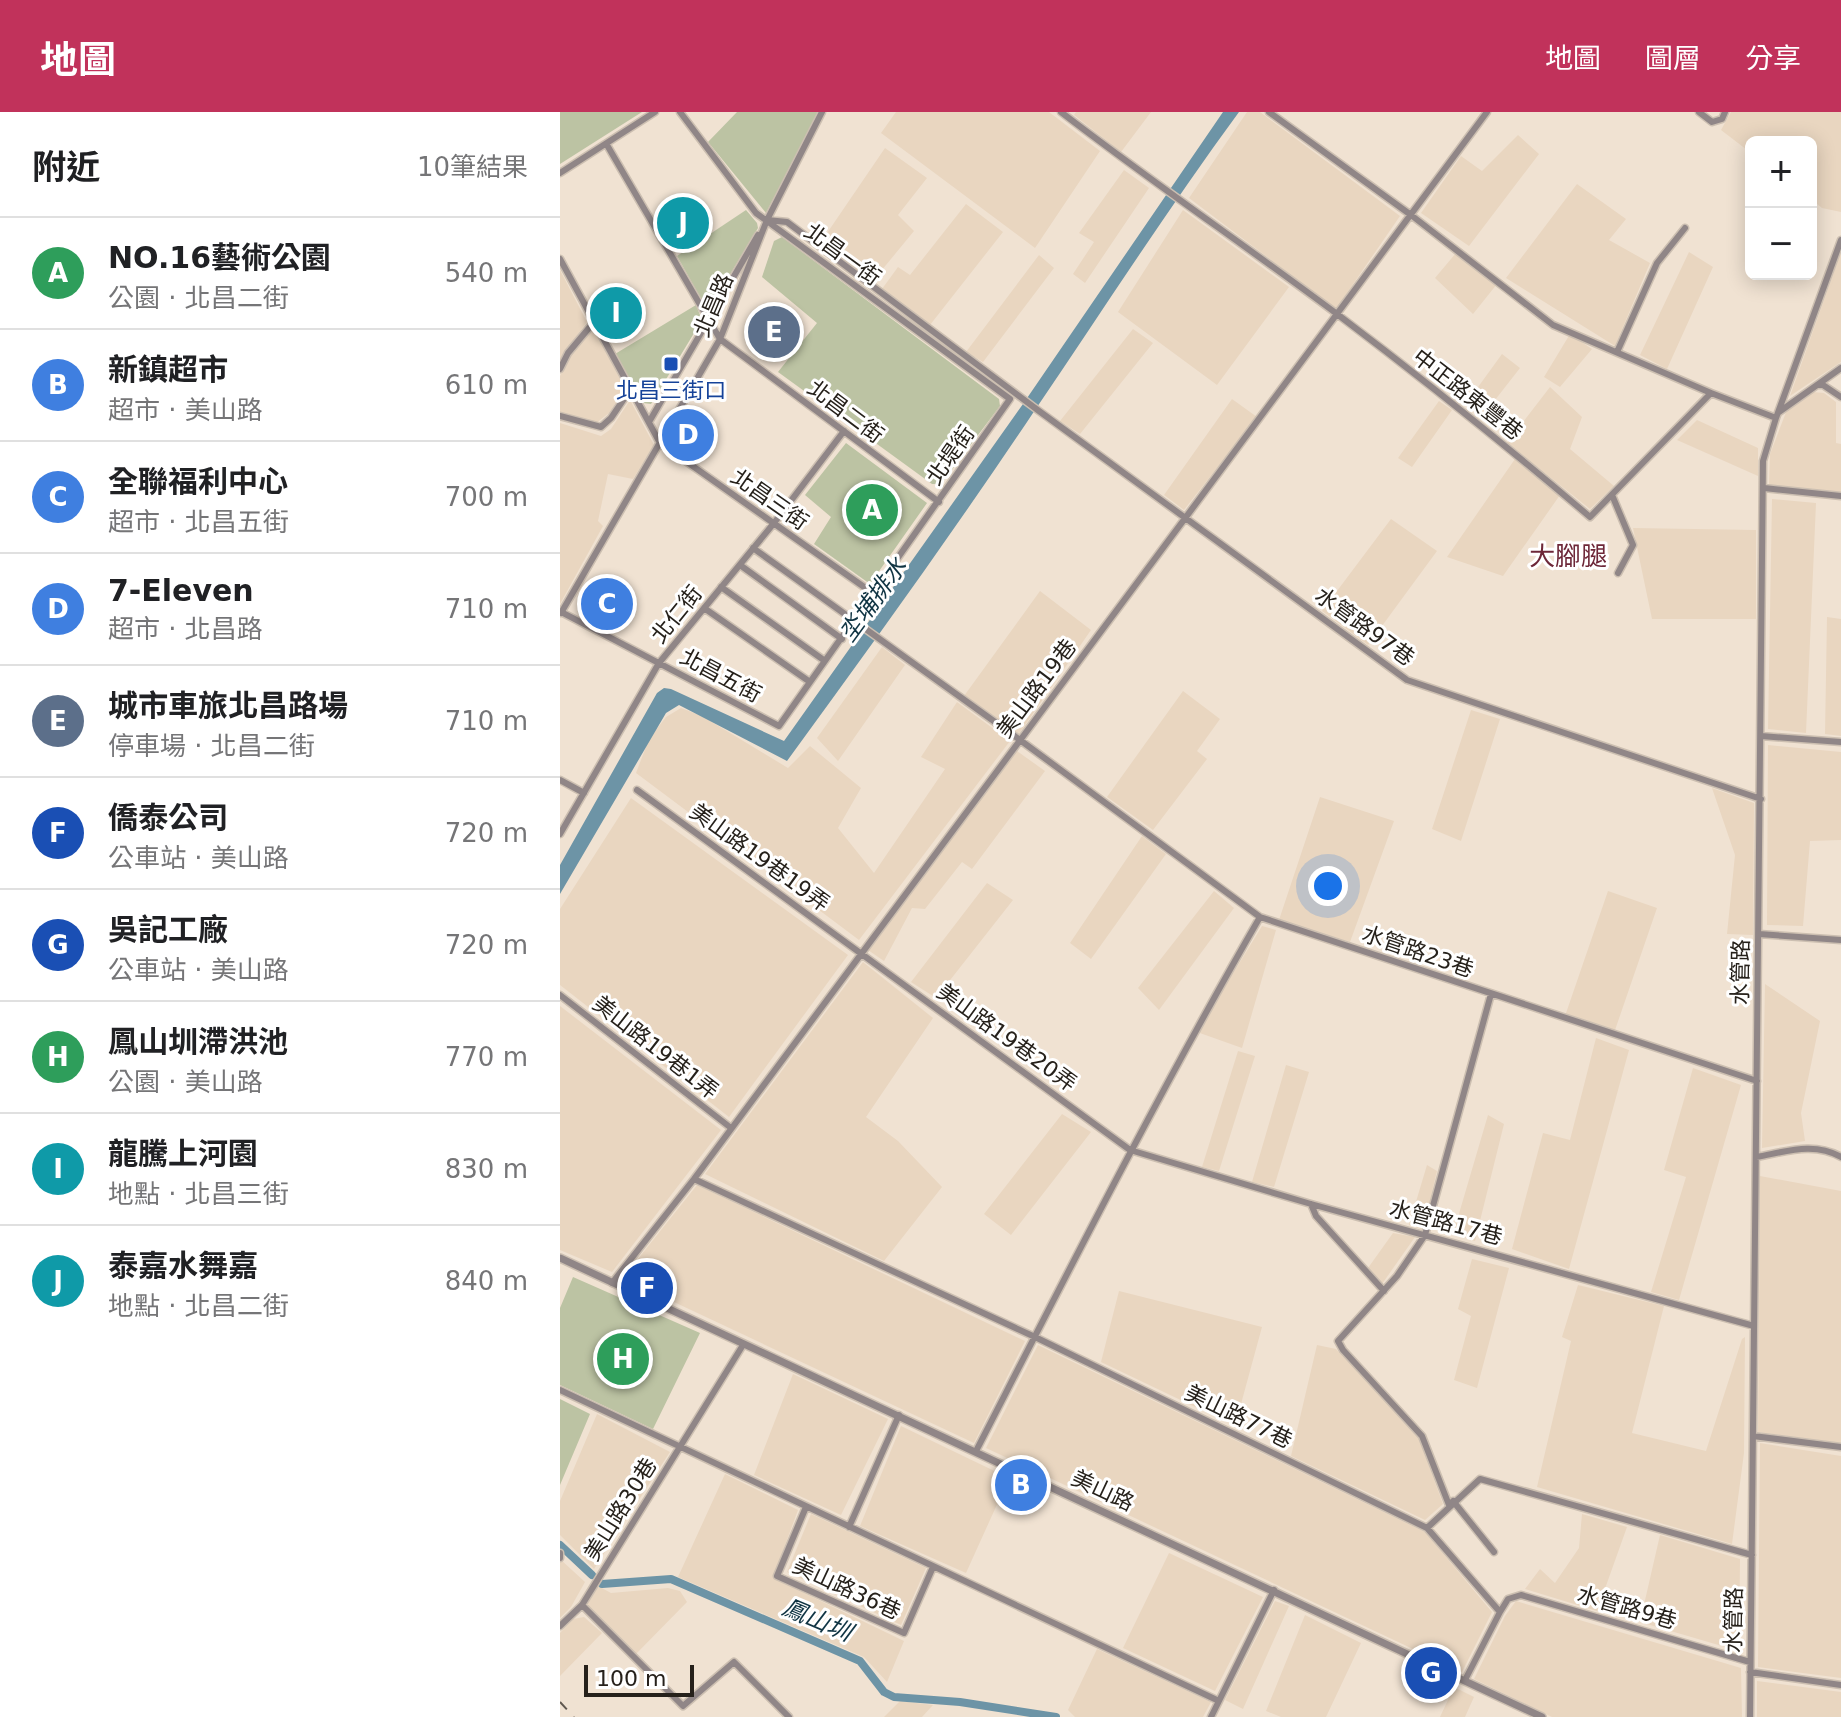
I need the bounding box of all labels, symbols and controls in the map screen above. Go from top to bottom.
text: 地圖 [40,38,116,82]
text: 地圖 [1545,42,1601,75]
text: 圖層 [1645,42,1701,75]
text: 分享 [1745,42,1801,75]
map controls [1745,136,1817,280]
button: + [1745,136,1817,208]
text: 附近 [32,147,100,187]
text: 10筆結果 [417,152,528,182]
pin: J [657,193,709,253]
button: − [1745,208,1817,280]
street label: 北昌一街 [800,218,886,290]
text: NO.16藝術公園 [108,240,331,275]
text: A [48,258,68,288]
text: 540 m [445,258,528,288]
street label: 北昌路 [689,270,738,340]
text: 公園 · 北昌二街 [108,283,289,313]
pin: I [590,283,642,343]
pin: E [748,302,800,362]
street label: 中正路東豐巷 [1408,344,1527,445]
text: 新鎮超市 [108,352,228,387]
marker: 北昌三街口 [662,355,680,373]
text: B [48,370,68,400]
text: 610 m [445,370,528,400]
street label: 北昌二街 [803,375,888,448]
place label: 北昌三街口 [616,378,726,403]
text: 超市 · 美山路 [108,395,263,425]
pin: D [662,405,714,465]
street label: 北堤街 [921,421,980,489]
text: 全聯福利中心 [108,464,288,499]
street label: 北昌三街 [726,464,813,535]
pin: A [846,480,898,540]
text: C [48,482,68,512]
text: 700 m [445,482,528,512]
text: 超市 · 北昌五街 [108,507,289,537]
district label: 大腳腿 [1529,541,1607,571]
water label: 坔埔排水 [833,552,913,647]
text: 7-Eleven [108,573,254,608]
pin: C [581,574,633,634]
street label: 北仁街 [646,581,707,648]
street label: 水管路97巷 [1310,582,1419,671]
text: D [47,594,69,624]
text: 710 m [445,594,528,624]
text: 超市 · 北昌路 [108,614,263,644]
street label: 美山路19巷 [992,634,1081,742]
street label: 北昌五街 [676,644,765,707]
text: 城市車旅北昌路場 [108,688,348,723]
text: E [49,706,67,736]
text: 710 m [445,706,528,736]
text: 停車場 · 北昌二街 [108,731,315,761]
street label: 美山路19巷19弄 [685,799,834,916]
text: 僑泰公司 [108,800,228,835]
text: F [49,818,67,848]
text: 720 m [445,818,528,848]
text: 公車站 · 美山路 [108,843,289,873]
your location [1308,866,1348,906]
text: 吳記工廠 [108,912,228,947]
street label: 水管路23巷 [1359,921,1477,982]
text: G [47,930,69,960]
text: 720 m [445,930,528,960]
street label: 水管路 [1727,939,1754,1005]
text: 公車站 · 美山路 [108,955,289,985]
street label: 美山路19巷20弄 [932,979,1081,1096]
street label: 美山路19巷1弄 [588,991,723,1104]
text: 鳳山圳滯洪池 [108,1024,288,1059]
text: H [47,1042,69,1072]
text: 770 m [445,1042,528,1072]
text: 公園 · 美山路 [108,1067,263,1097]
text: 龍騰上河園 [108,1136,258,1171]
text: I [53,1154,63,1184]
text: 830 m [445,1154,528,1184]
text: 地點 · 北昌三街 [108,1179,289,1209]
street label: 水管路17巷 [1387,1195,1505,1250]
text: 泰嘉水舞嘉 [108,1248,258,1283]
pin: F [621,1258,673,1318]
text: J [53,1266,63,1296]
text: 840 m [445,1266,528,1296]
text: 地點 · 北昌二街 [108,1291,289,1321]
pin: H [597,1329,649,1389]
street label: 美山路77巷 [1181,1380,1296,1453]
street label: 美山路30巷 [579,1453,662,1565]
pin: B [995,1455,1047,1515]
street label: 美山路 [1068,1465,1138,1516]
street label: 美山路36巷 [789,1553,905,1624]
street label: 水管路9巷 [1574,1581,1679,1634]
street label: 水管路 [1720,1587,1747,1653]
water label: 鳳山圳 [778,1593,858,1648]
pin: G [1405,1643,1457,1703]
scale bar [584,1661,694,1697]
text: 100 m [596,1666,666,1691]

